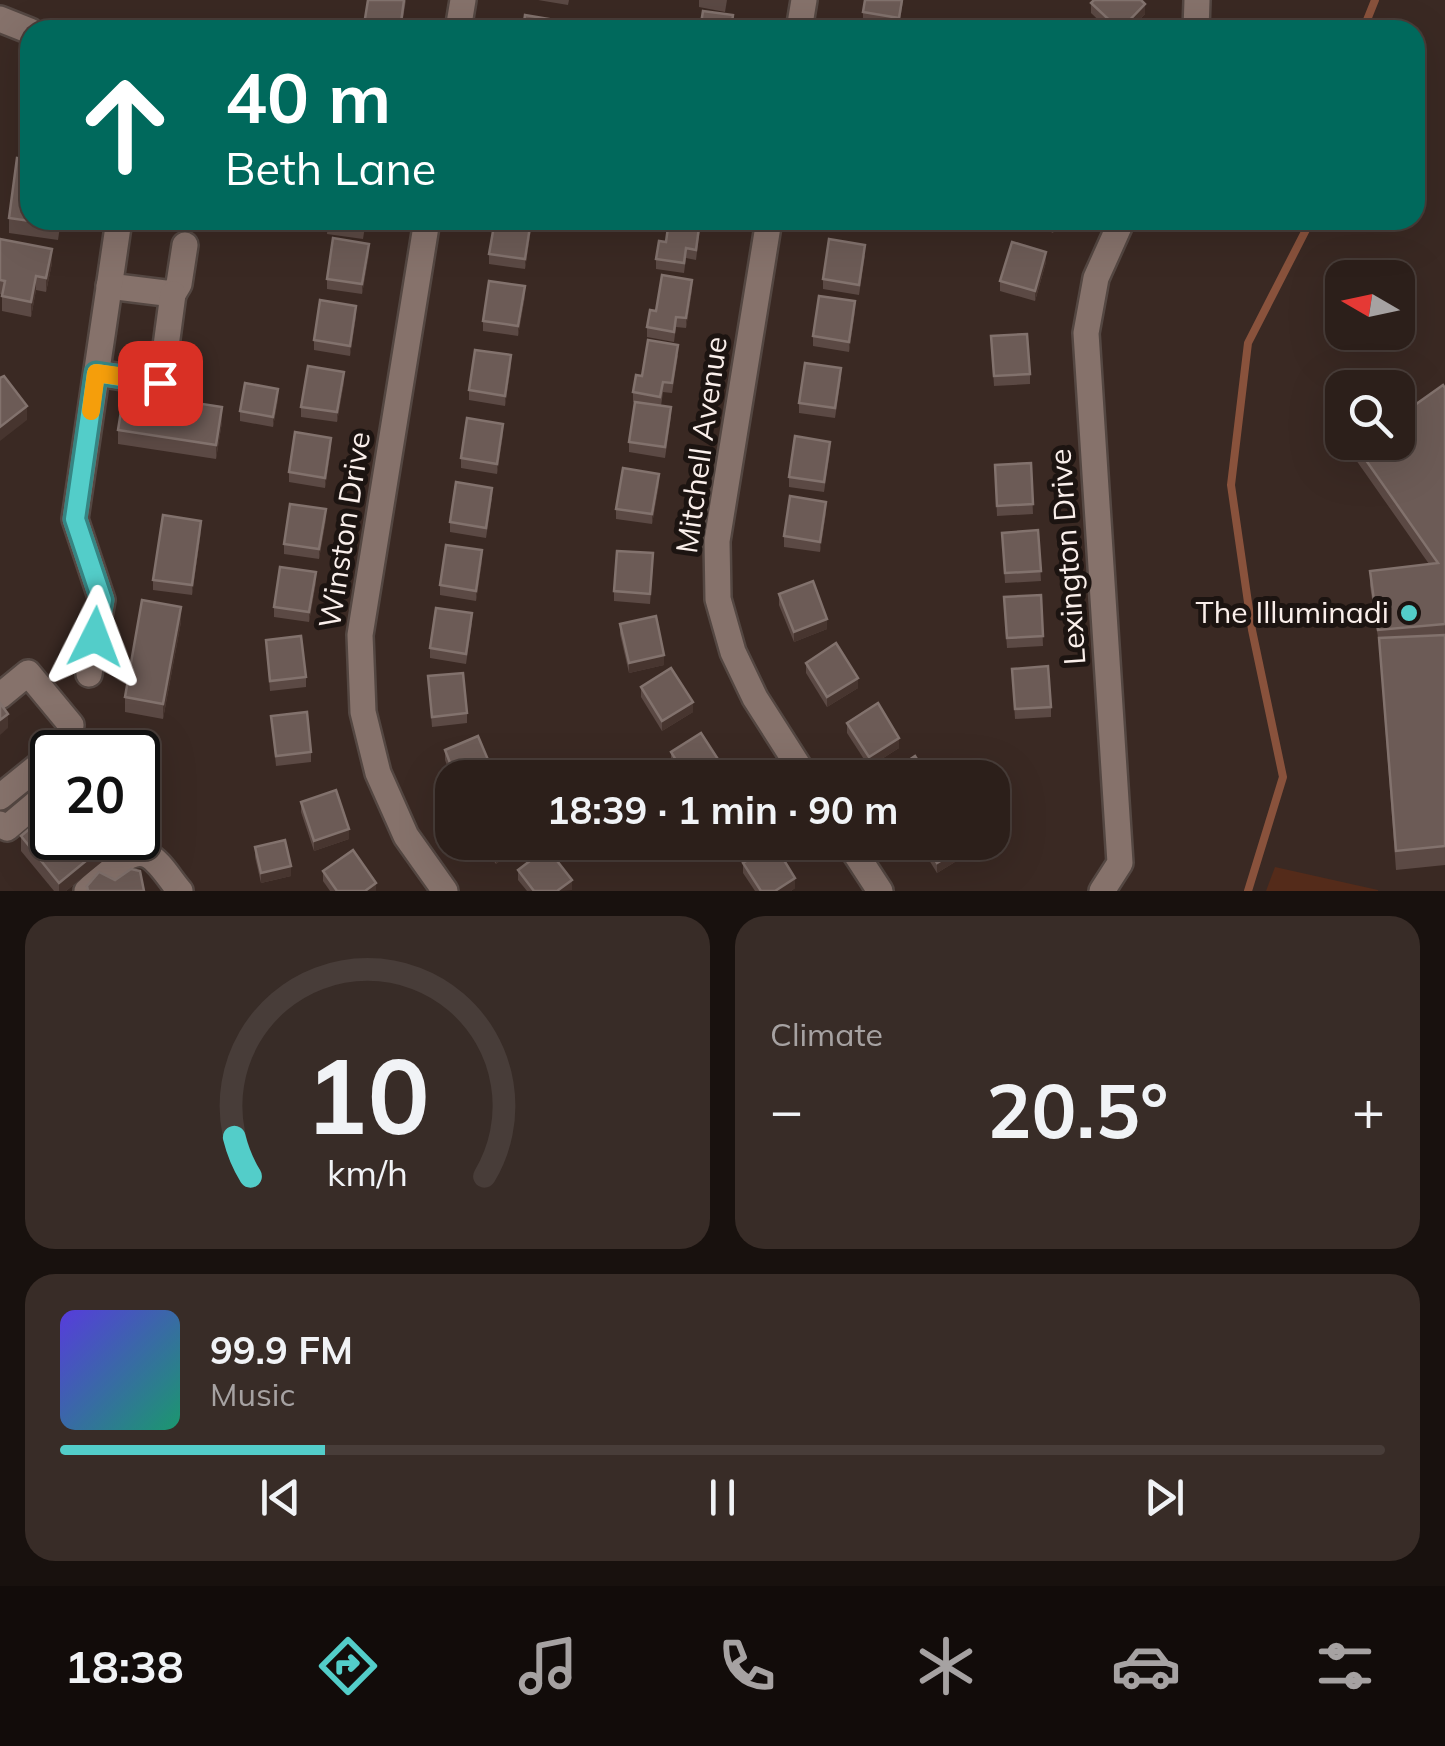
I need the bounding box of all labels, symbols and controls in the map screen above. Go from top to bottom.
text: 40 m [225,53,391,141]
icon: ahead [60,60,190,190]
text: Beth Lane [225,140,436,196]
north arrow [1325,260,1415,350]
map controls [1325,260,1415,460]
street label: Mitchell Avenue [667,334,735,556]
pin [118,341,203,426]
icon: arrive [133,356,188,411]
button: search [1325,370,1415,460]
street label: Winston Drive [310,429,378,631]
street label: Lexington Drive [1040,448,1094,666]
position arrow [43,585,147,689]
place label: The Illuminadi [1196,593,1389,631]
marker: The Illuminadi [1398,602,1420,624]
speed limit sign: 20 [30,730,160,860]
text: 18:39 · 1 min · 90 m [547,786,898,834]
text: Climate [770,1014,883,1054]
text: 10 [305,1029,430,1160]
text: 20.5° [986,1063,1169,1157]
text: − [770,1075,803,1144]
text: + [1352,1075,1385,1144]
text: km/h [327,1150,408,1195]
text: 99.9 FM [210,1326,353,1374]
text: Music [210,1374,295,1414]
icon: previous [253,1470,308,1525]
icon: pause [695,1470,750,1525]
icon: next [1137,1470,1192,1525]
icon: directions [313,1631,383,1701]
icon: music [513,1631,583,1701]
icon: phone [712,1631,782,1701]
icon: climate [911,1631,981,1701]
icon: car [1111,1631,1181,1701]
icon: filters [1310,1631,1380,1701]
text: 18:38 [65,1638,184,1694]

